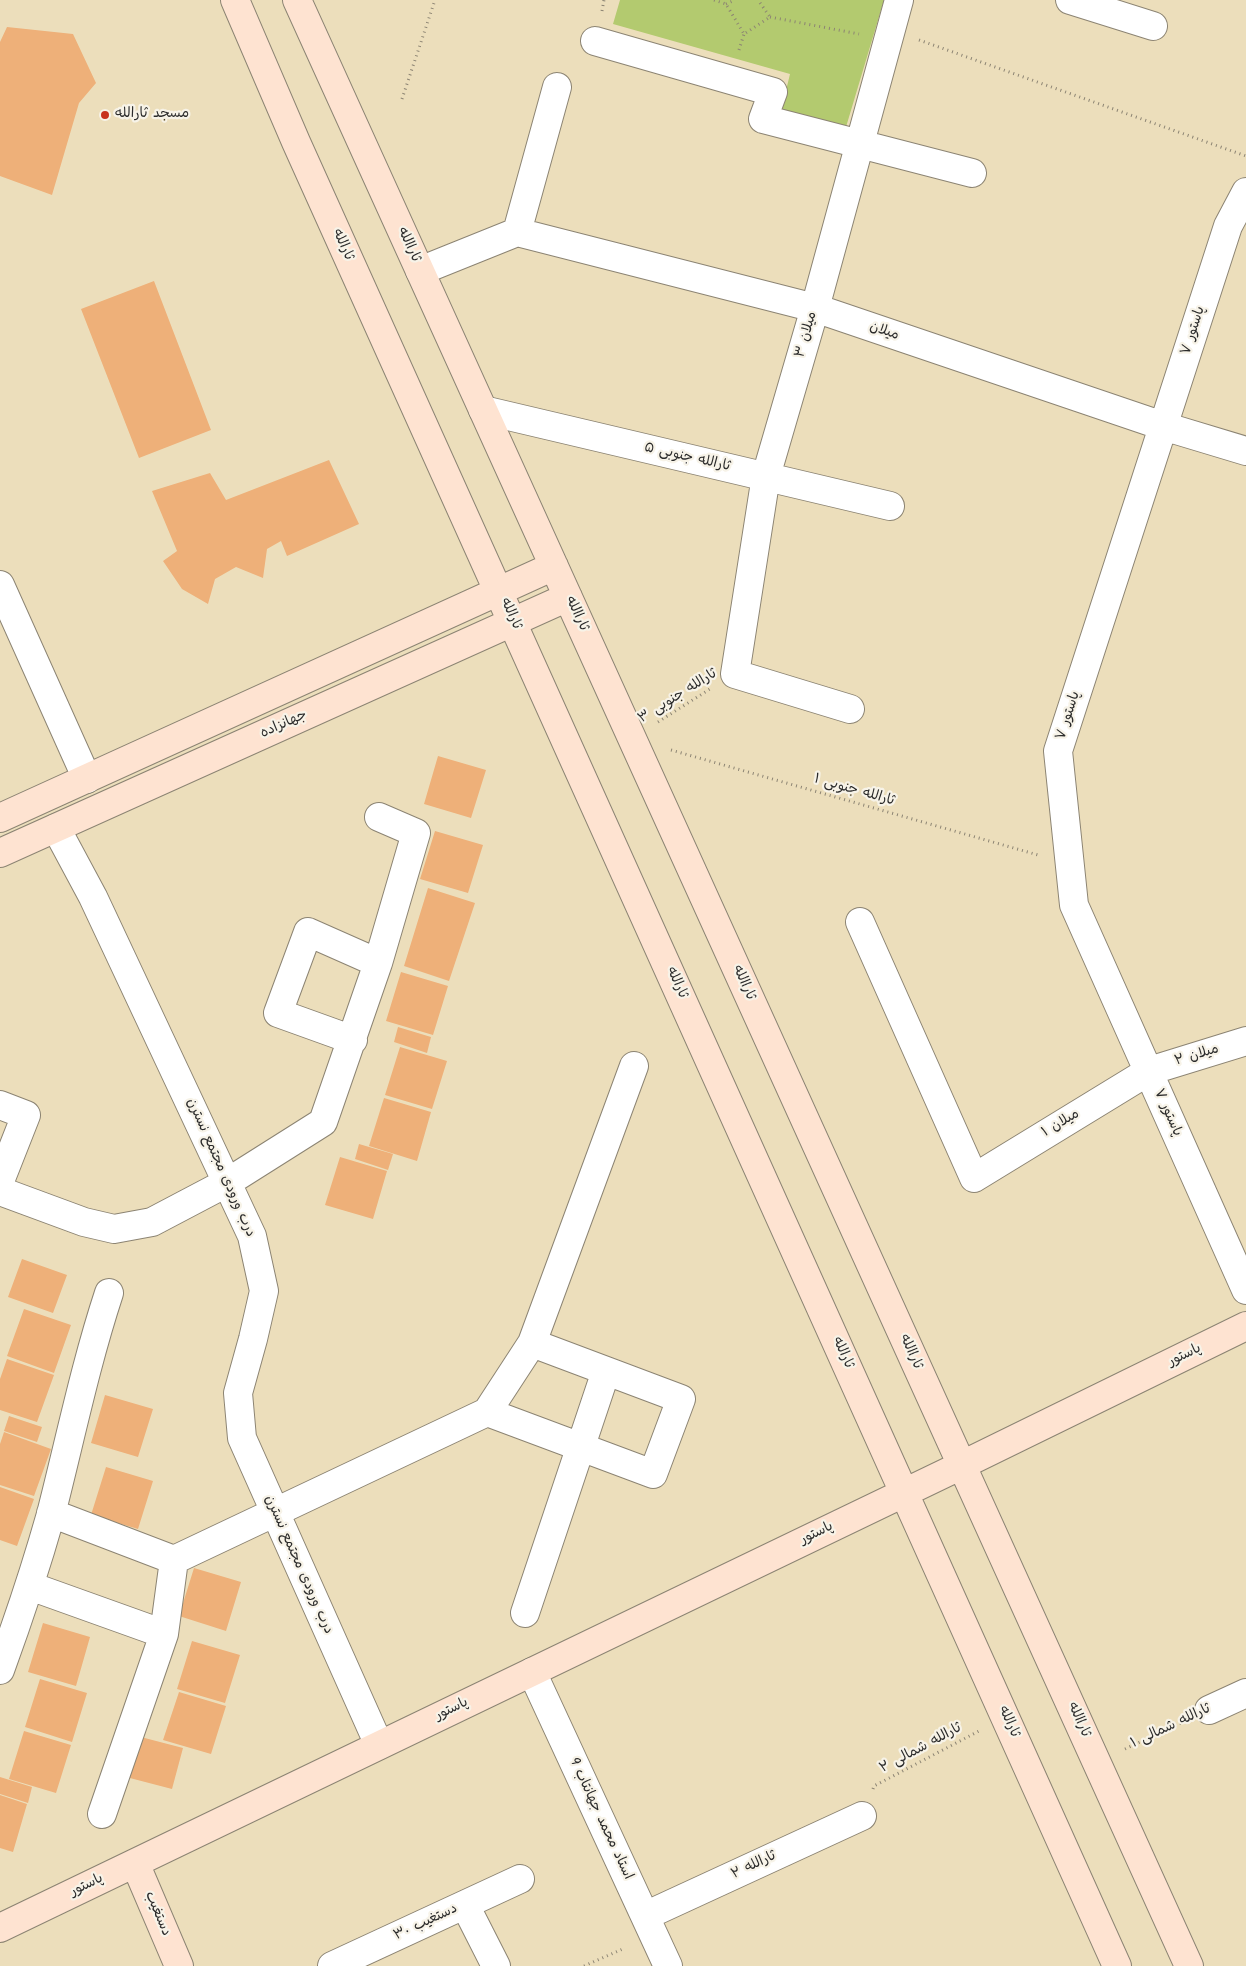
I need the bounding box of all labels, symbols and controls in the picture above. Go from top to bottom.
place label: مسجد ثارالله [115,107,189,123]
marker: مسجد ثارالله [99,109,111,121]
street label: ثاراالله [393,225,423,265]
street label: ثارالله [328,227,356,263]
street label: پاستور ۷ [1178,305,1210,357]
street label: میلان ۳ [792,310,822,360]
street label: میلان [867,319,901,345]
street label: ثارالله جنوبی ۵ [642,440,732,476]
street label: ثاراالله [561,594,591,634]
street label: ثارالله [496,596,524,632]
street label: ثارالله جنوبی ۳ [636,666,720,728]
street label: پاستور ۷ [1053,690,1085,742]
street label: جهانزاده [258,707,310,743]
street label: ثارالله جنوبی ۱ [812,771,896,811]
street label: ثاراالله [728,963,758,1003]
street label: ثارالله [662,965,690,1001]
street label: میلان ۲ [1173,1041,1221,1071]
street label: پاستور ۷ [1149,1087,1185,1139]
street label: درب ورودی مجتمع نسترن [182,1096,258,1240]
street label: میلان ۱ [1039,1106,1083,1142]
street label: ثاراالله [895,1332,925,1372]
street label: ثارالله [828,1335,856,1371]
street label: پاستور [1166,1341,1204,1371]
street label: درب ورودی مجتمع نسترن [260,1493,336,1637]
street label: پاستور [798,1519,836,1549]
street label: پاستور [433,1695,471,1725]
street label: ثاراالله [1063,1700,1093,1740]
street label: ثارالله شمالی ۱ [1129,1701,1213,1753]
street label: ثارالله [994,1704,1022,1740]
street label: ثارالله شمالی ۲ [877,1720,965,1778]
street label: استاد محمد جهانتاب 9 [564,1755,636,1883]
street label: ثارالله ۲ [729,1848,779,1884]
street label: پاستور [68,1871,106,1901]
street label: دستغیب [140,1889,174,1939]
street label: دستغیب ۳۰ [391,1901,461,1945]

